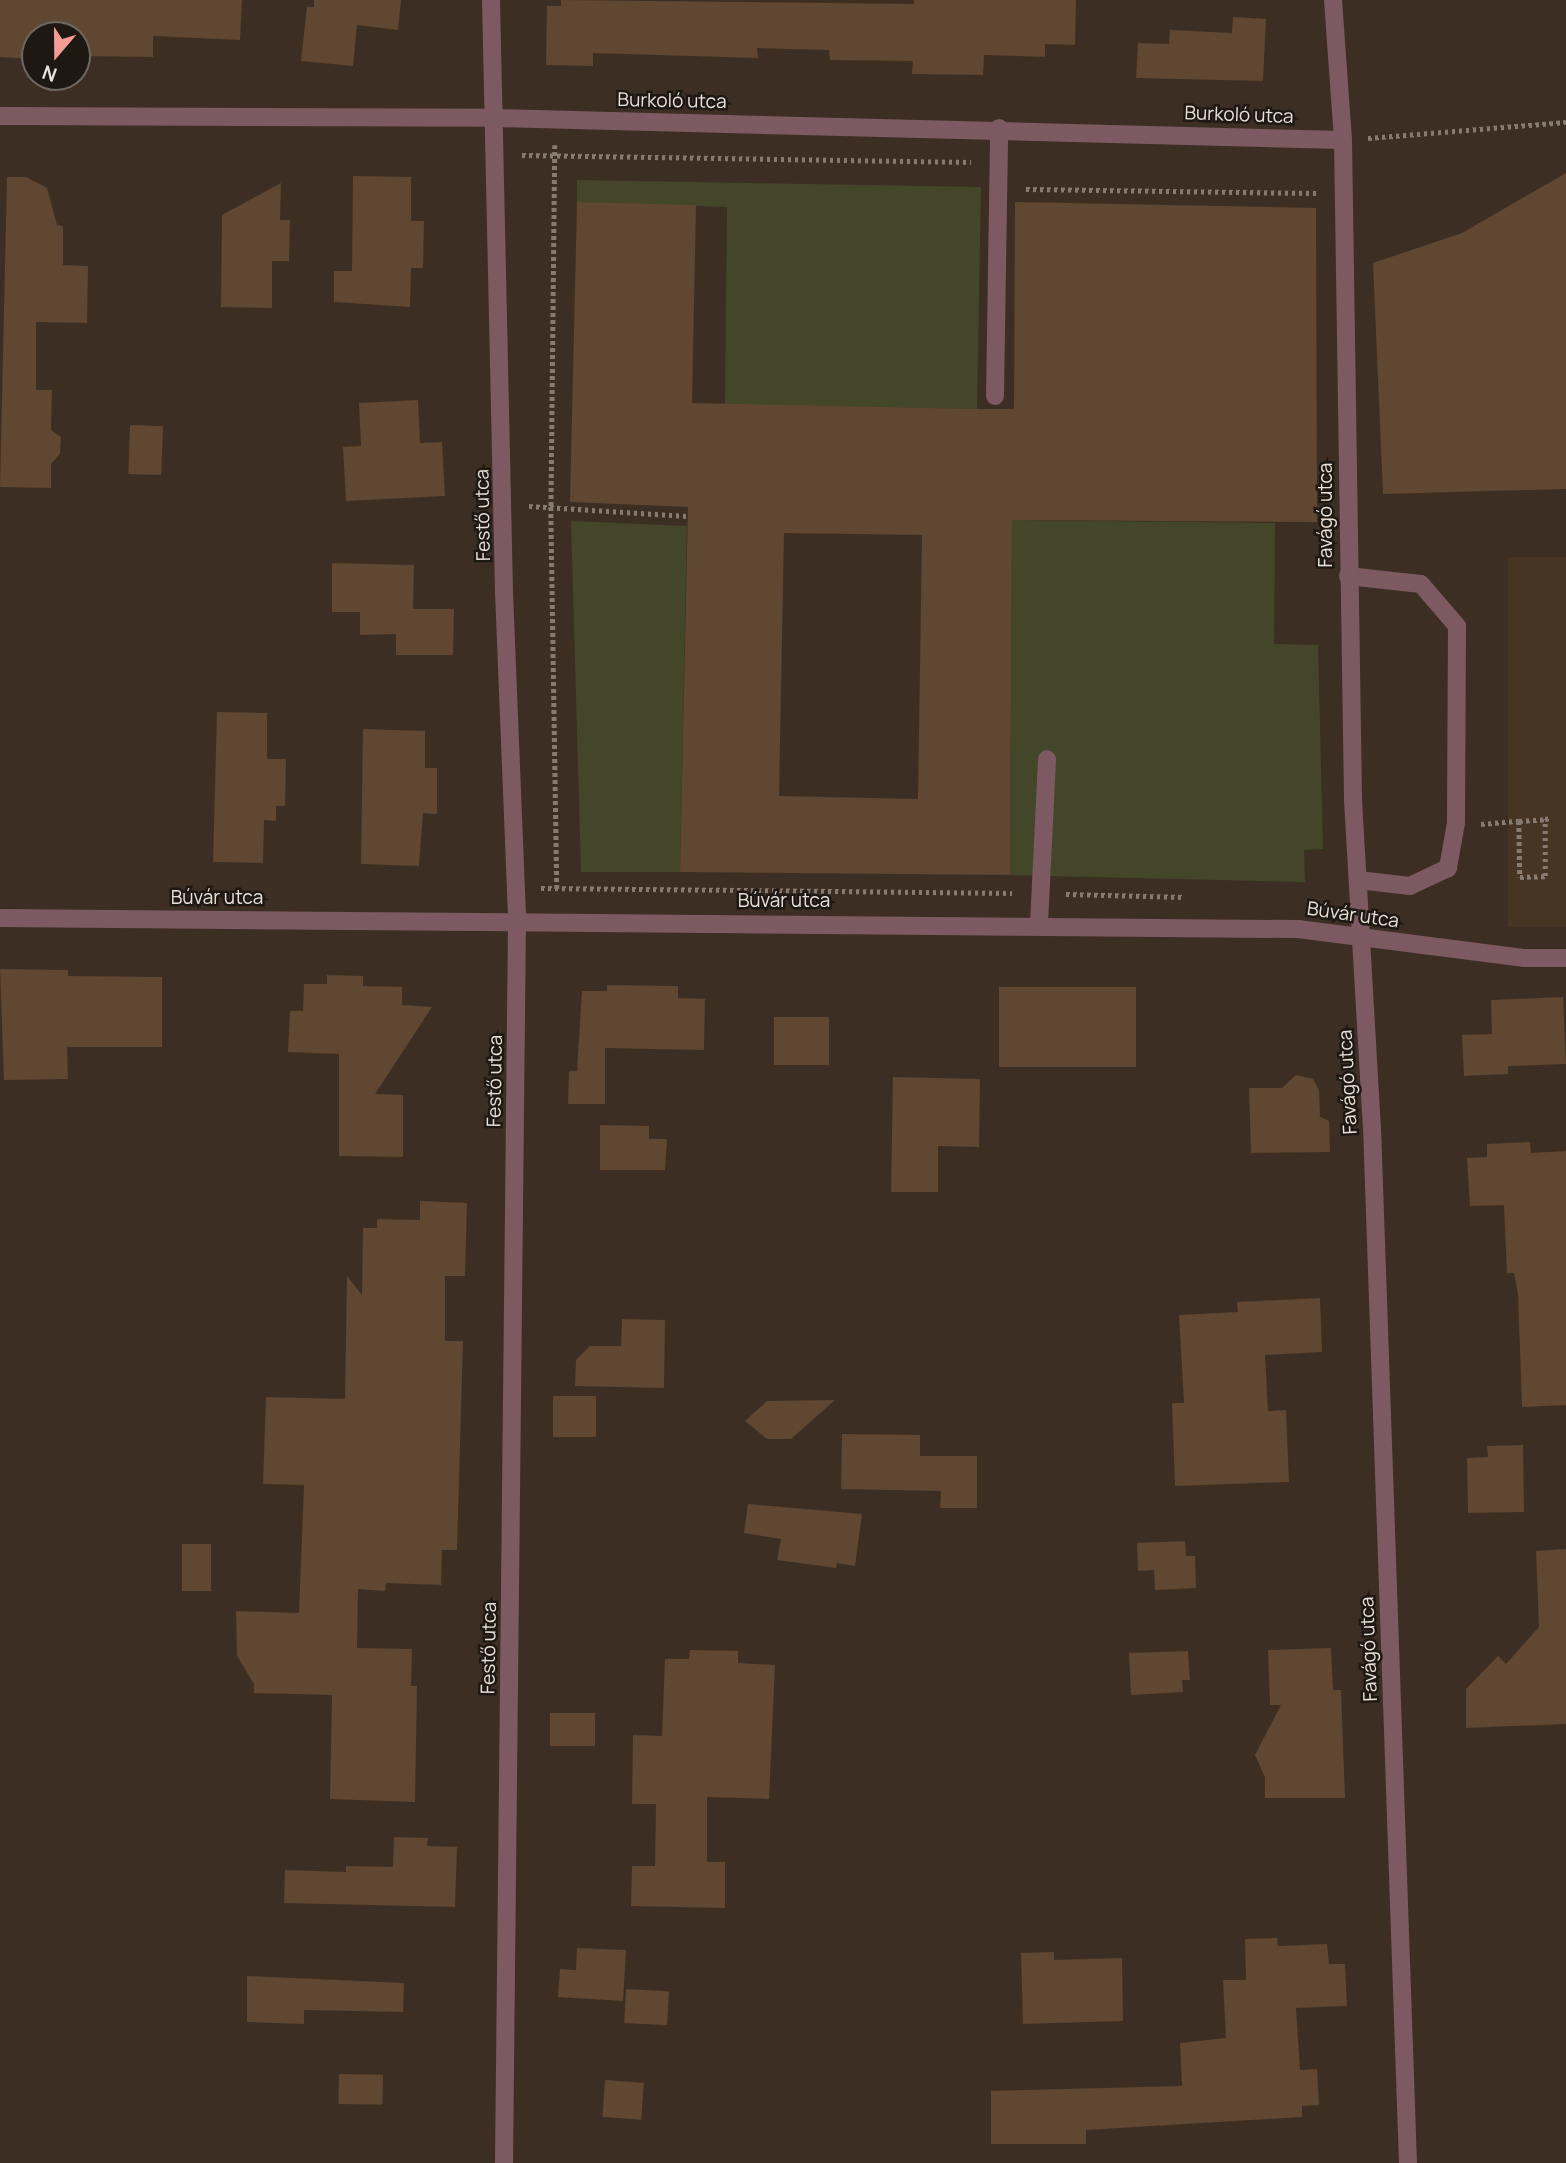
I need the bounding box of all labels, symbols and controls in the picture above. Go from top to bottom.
north arrow [21,21,91,91]
text: N [39,59,60,88]
street label: Burkoló utca [617,89,727,113]
street label: Burkoló utca [1184,102,1294,128]
street label: Favágó utca [1315,463,1337,567]
street label: Festő utca [471,469,495,561]
street label: Búvár utca [171,887,263,909]
street label: Búvár utca [738,890,830,912]
street label: Búvár utca [1305,897,1401,933]
street label: Favágó utca [1334,1029,1362,1135]
street label: Festő utca [483,1035,507,1127]
street label: Favágó utca [1356,1596,1382,1702]
street label: Festő utca [477,1602,501,1694]

